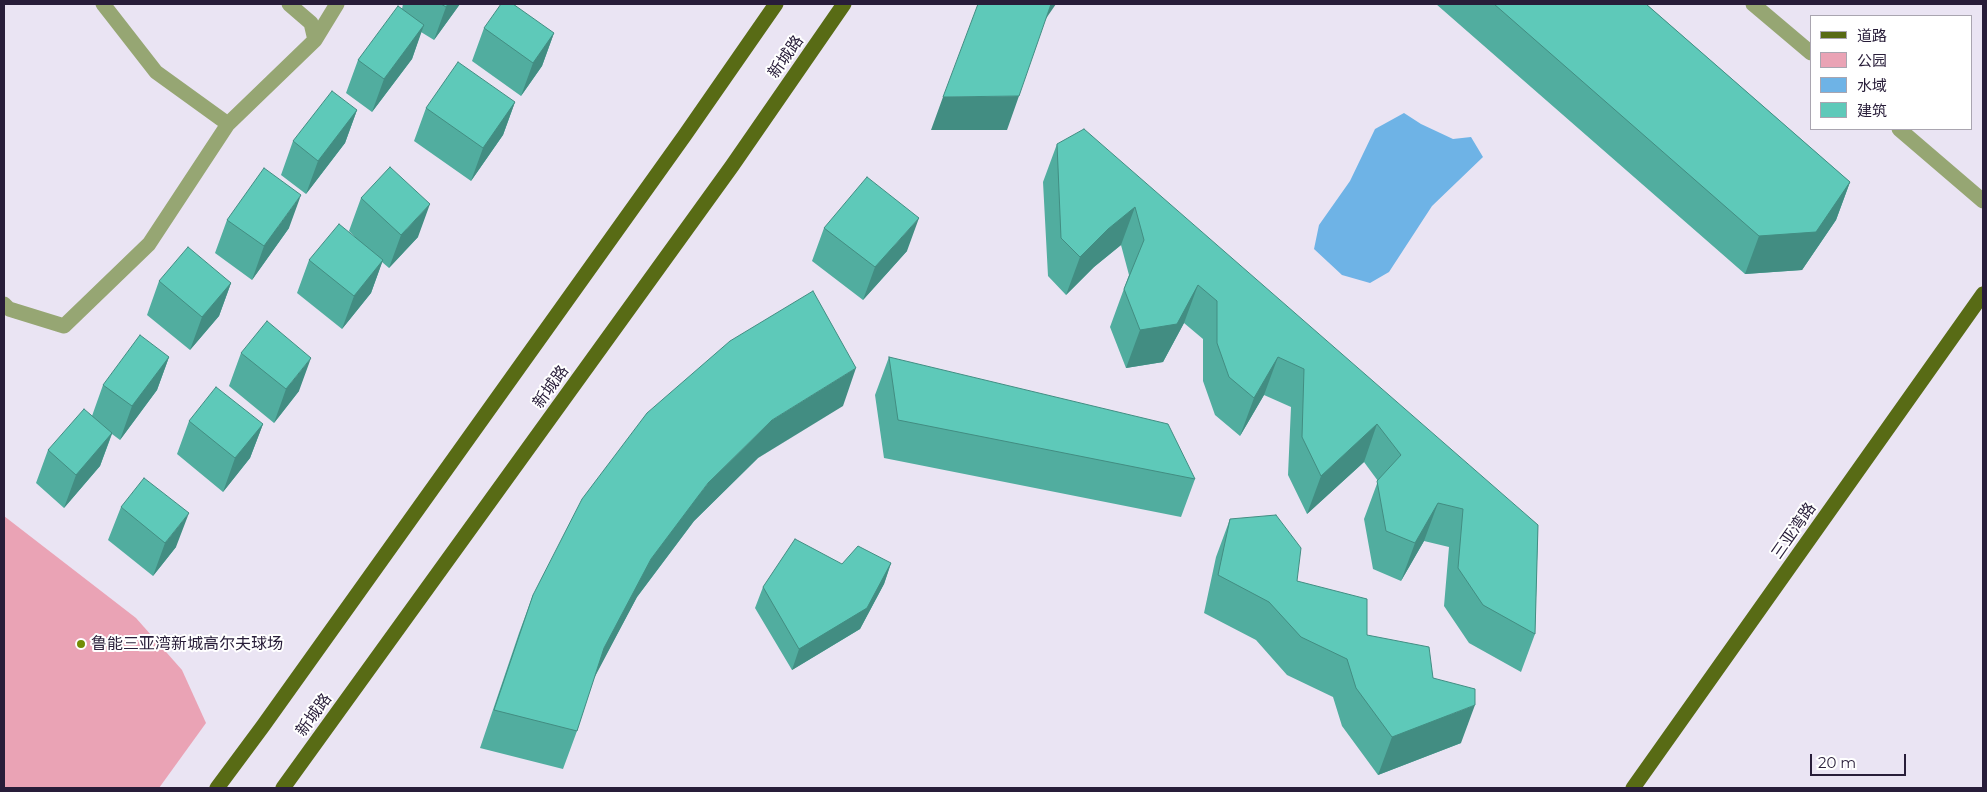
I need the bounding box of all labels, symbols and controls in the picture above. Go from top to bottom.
legend [1810,15,1972,130]
text: 道路 [1857,26,1887,45]
street label: 新城路 [764,32,808,82]
text: 公园 [1857,51,1887,70]
text: 水域 [1857,76,1887,95]
text: 建筑 [1857,101,1887,120]
street label: 新城路 [529,362,573,412]
street label: 三亚湾路 [1768,499,1820,563]
place label: 鲁能三亚湾新城高尔夫球场 [91,634,283,654]
marker: 鲁能三亚湾新城高尔夫球场 [75,638,87,650]
street label: 新城路 [292,690,336,740]
scale bar [1812,744,1908,776]
text: 20 m [1818,753,1856,772]

